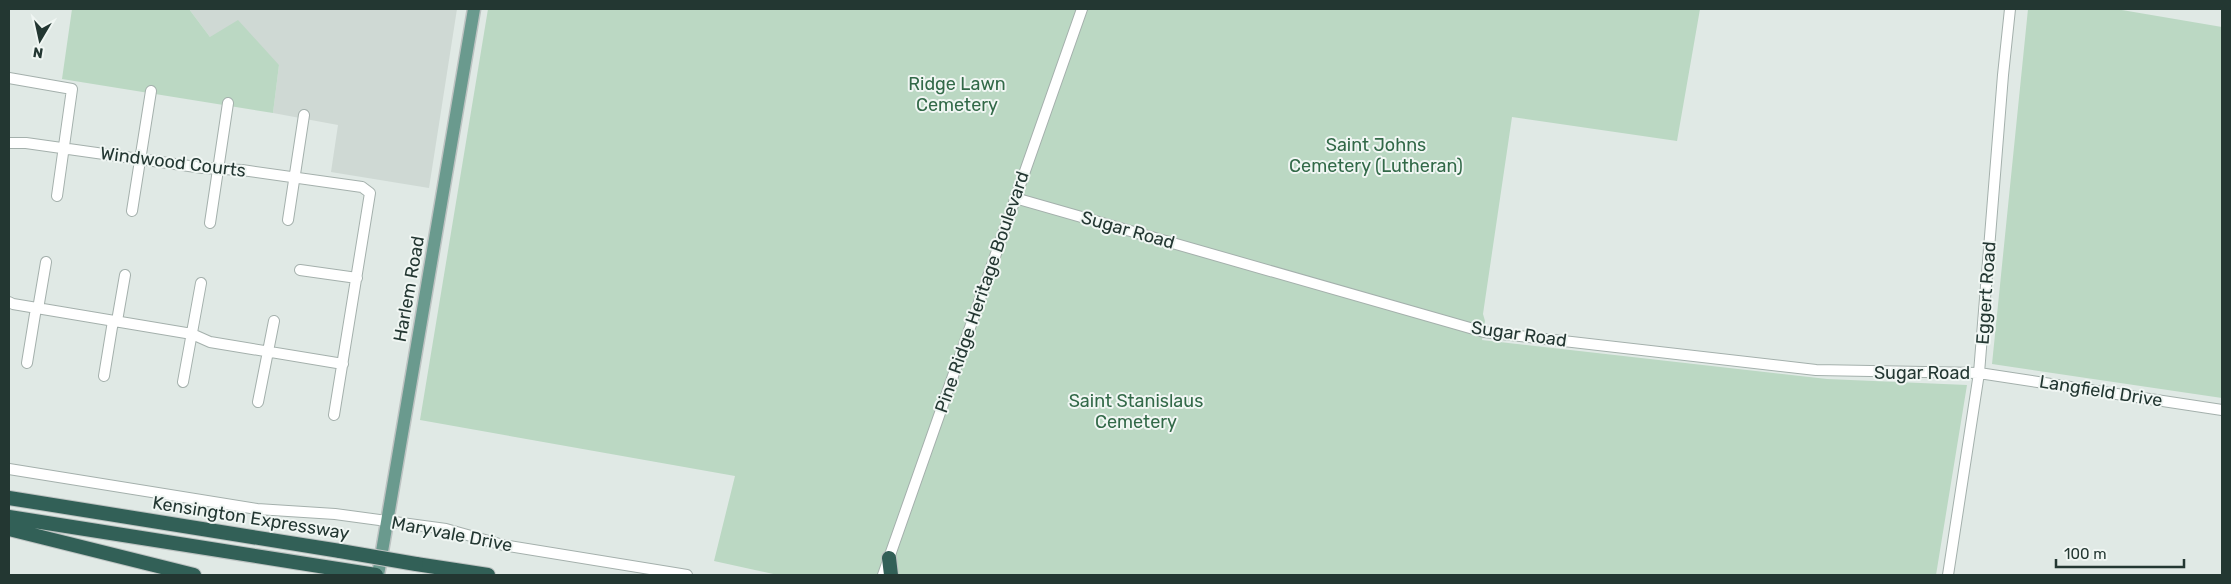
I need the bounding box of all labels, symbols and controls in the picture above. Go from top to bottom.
north arrow [15,15,65,65]
text: N [32,43,44,62]
park label: Ridge Lawn Cemetery [908,73,1006,116]
park label: Saint Johns Cemetery (Lutheran) [1289,134,1463,177]
street label: Windwood Courts [99,142,247,182]
street label: Pine Ridge Heritage Boulevard [930,168,1034,416]
street label: Sugar Road [1079,206,1177,254]
street label: Harlem Road [389,234,429,344]
street label: Eggert Road [1971,241,2001,345]
street label: Sugar Road [1470,316,1568,352]
street label: Sugar Road [1874,362,1970,384]
street label: Langfield Drive [2038,370,2164,412]
park label: Saint Stanislaus Cemetery [1069,390,1203,433]
street label: Kensington Expressway [151,492,351,544]
street label: Maryvale Drive [390,511,514,557]
scale bar [2056,536,2184,568]
text: 100 m [2064,545,2106,563]

